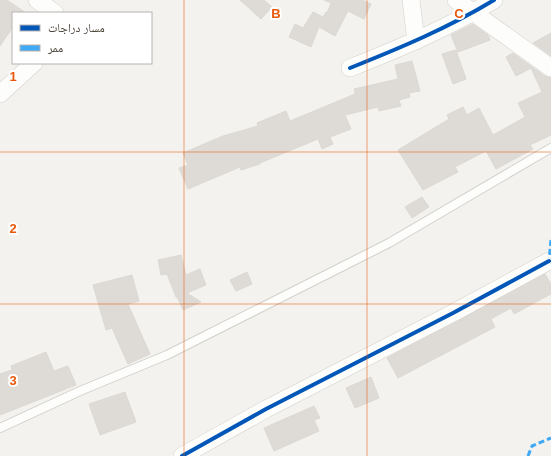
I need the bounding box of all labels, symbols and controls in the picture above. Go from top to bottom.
text: B [271,6,281,21]
text: C [454,6,464,21]
legend [12,12,152,64]
text: مسار دراجات [48,21,105,35]
text: ممر [47,41,63,55]
text: 1 [9,69,17,84]
text: 2 [9,221,17,236]
text: 3 [9,373,17,388]

